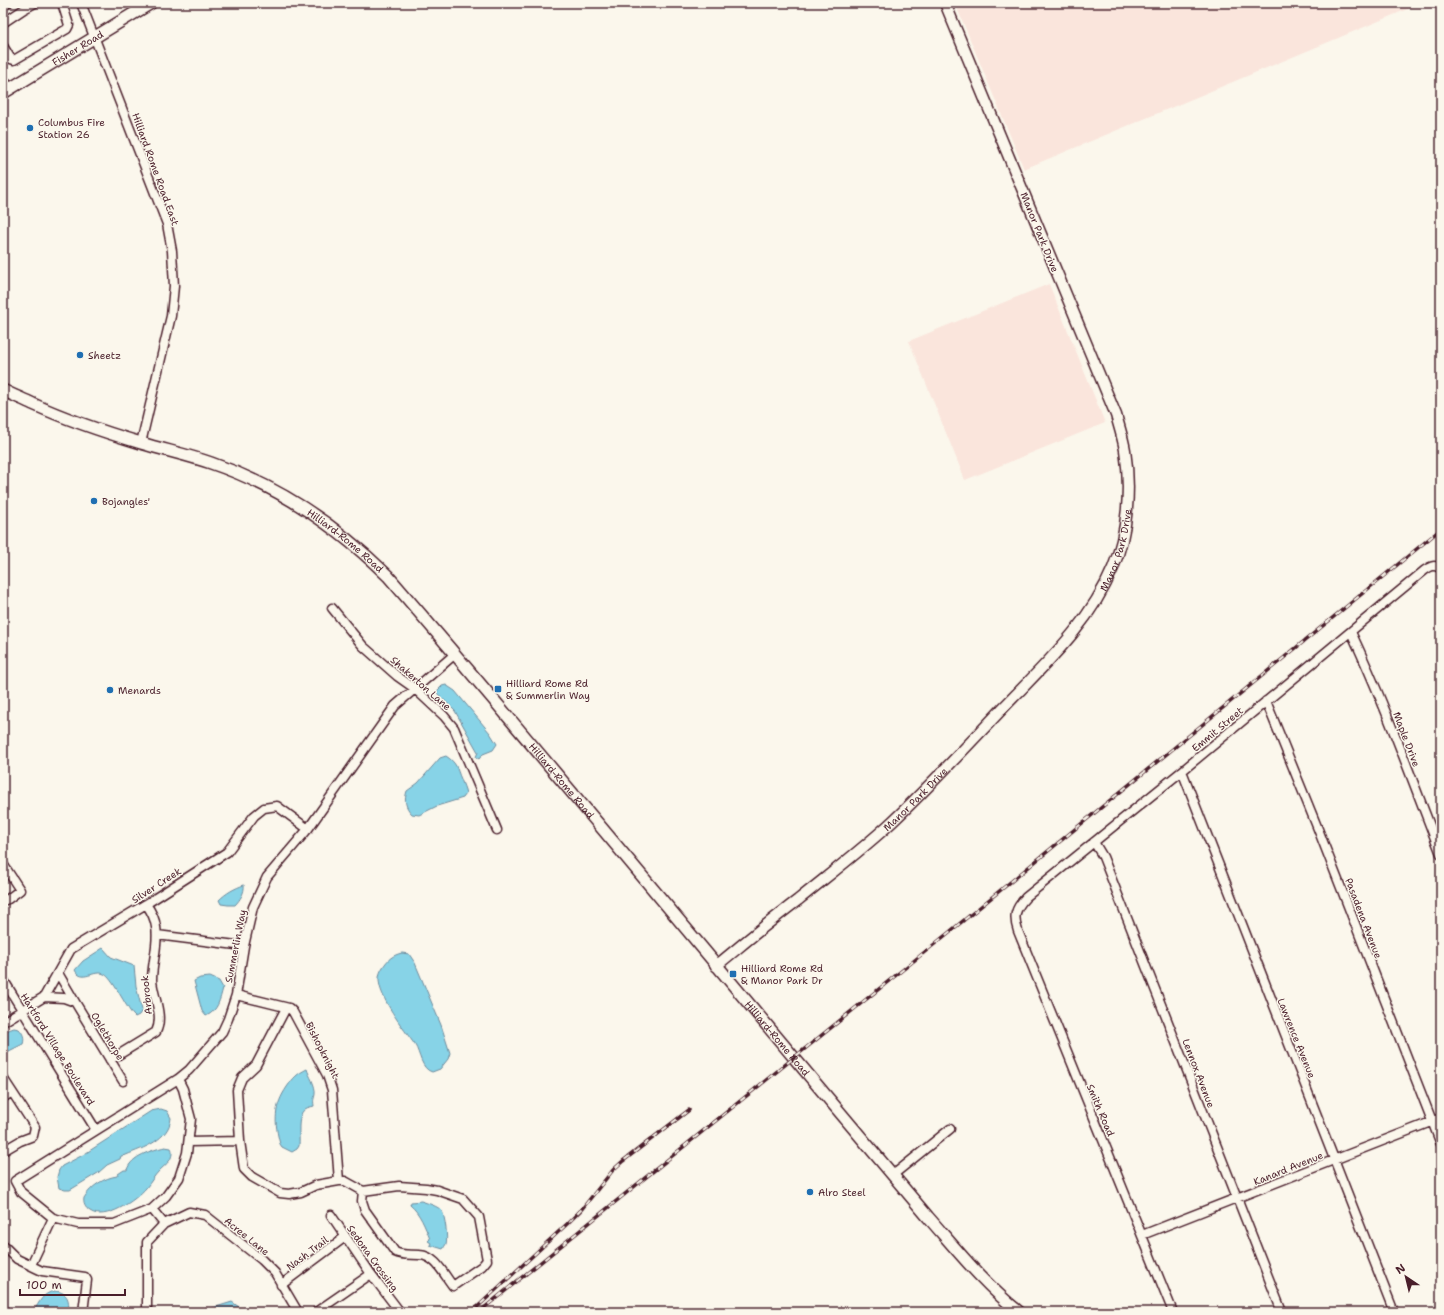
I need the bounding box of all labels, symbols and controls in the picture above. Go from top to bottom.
street label: Fisher Road [50,27,106,69]
street label: Hilliard Rome Road East [129,111,182,227]
place label: Columbus Fire Station 26 [38,116,105,141]
marker: Columbus Fire Station 26 [25,123,35,133]
street label: Manor Park Drive [1018,190,1062,275]
place label: Sheetz [88,349,121,362]
marker: Sheetz [75,350,85,360]
place label: Bojangles' [102,495,150,508]
marker: Bojangles' [89,496,99,506]
street label: Hilliard-Rome Road [304,506,387,576]
street label: Manor Park Drive [1097,508,1134,593]
street label: Shakerton Lane [388,654,454,713]
place label: Hilliard Rome Rd & Summerlin Way [506,677,590,702]
place label: Menards [118,684,161,697]
marker: Hilliard Rome Rd & Summerlin Way [493,684,503,694]
marker: Menards [105,685,115,695]
street label: Emmit Street [1189,704,1246,755]
street label: Maple Drive [1390,710,1423,769]
street label: Hilliard-Rome Road [526,740,597,822]
street label: Manor Park Drive [880,764,951,834]
street label: Silver Creek [129,864,184,906]
street label: Pasadena Avenue [1342,876,1385,961]
street label: Summerlin Way [222,908,249,984]
place label: Hilliard Rome Rd & Manor Park Dr [741,962,824,987]
marker: Hilliard Rome Rd & Manor Park Dr [728,969,738,979]
street label: Arbrook [138,974,155,1015]
street label: Hartford Village Boulevard [18,991,98,1108]
street label: Lawrence Avenue [1275,996,1319,1080]
street label: Hilliard-Rome Road [742,998,813,1079]
street label: Oglethorpe [88,1010,127,1063]
street label: Bishopknight [303,1020,342,1081]
street label: Lennox Avenue [1179,1037,1218,1110]
street label: Smith Road [1084,1082,1118,1139]
street label: Kanard Avenue [1251,1148,1325,1188]
place label: Alro Steel [818,1186,866,1199]
marker: Alro Steel [805,1187,815,1197]
street label: Acree Lane [222,1214,272,1259]
street label: Sedona Crossing [344,1222,401,1294]
street label: Nash Trail [284,1233,331,1273]
north arrow [1386,1257,1426,1297]
text: N [1393,1260,1409,1278]
scale bar [20,1271,125,1297]
text: 100 m [26,1277,62,1293]

